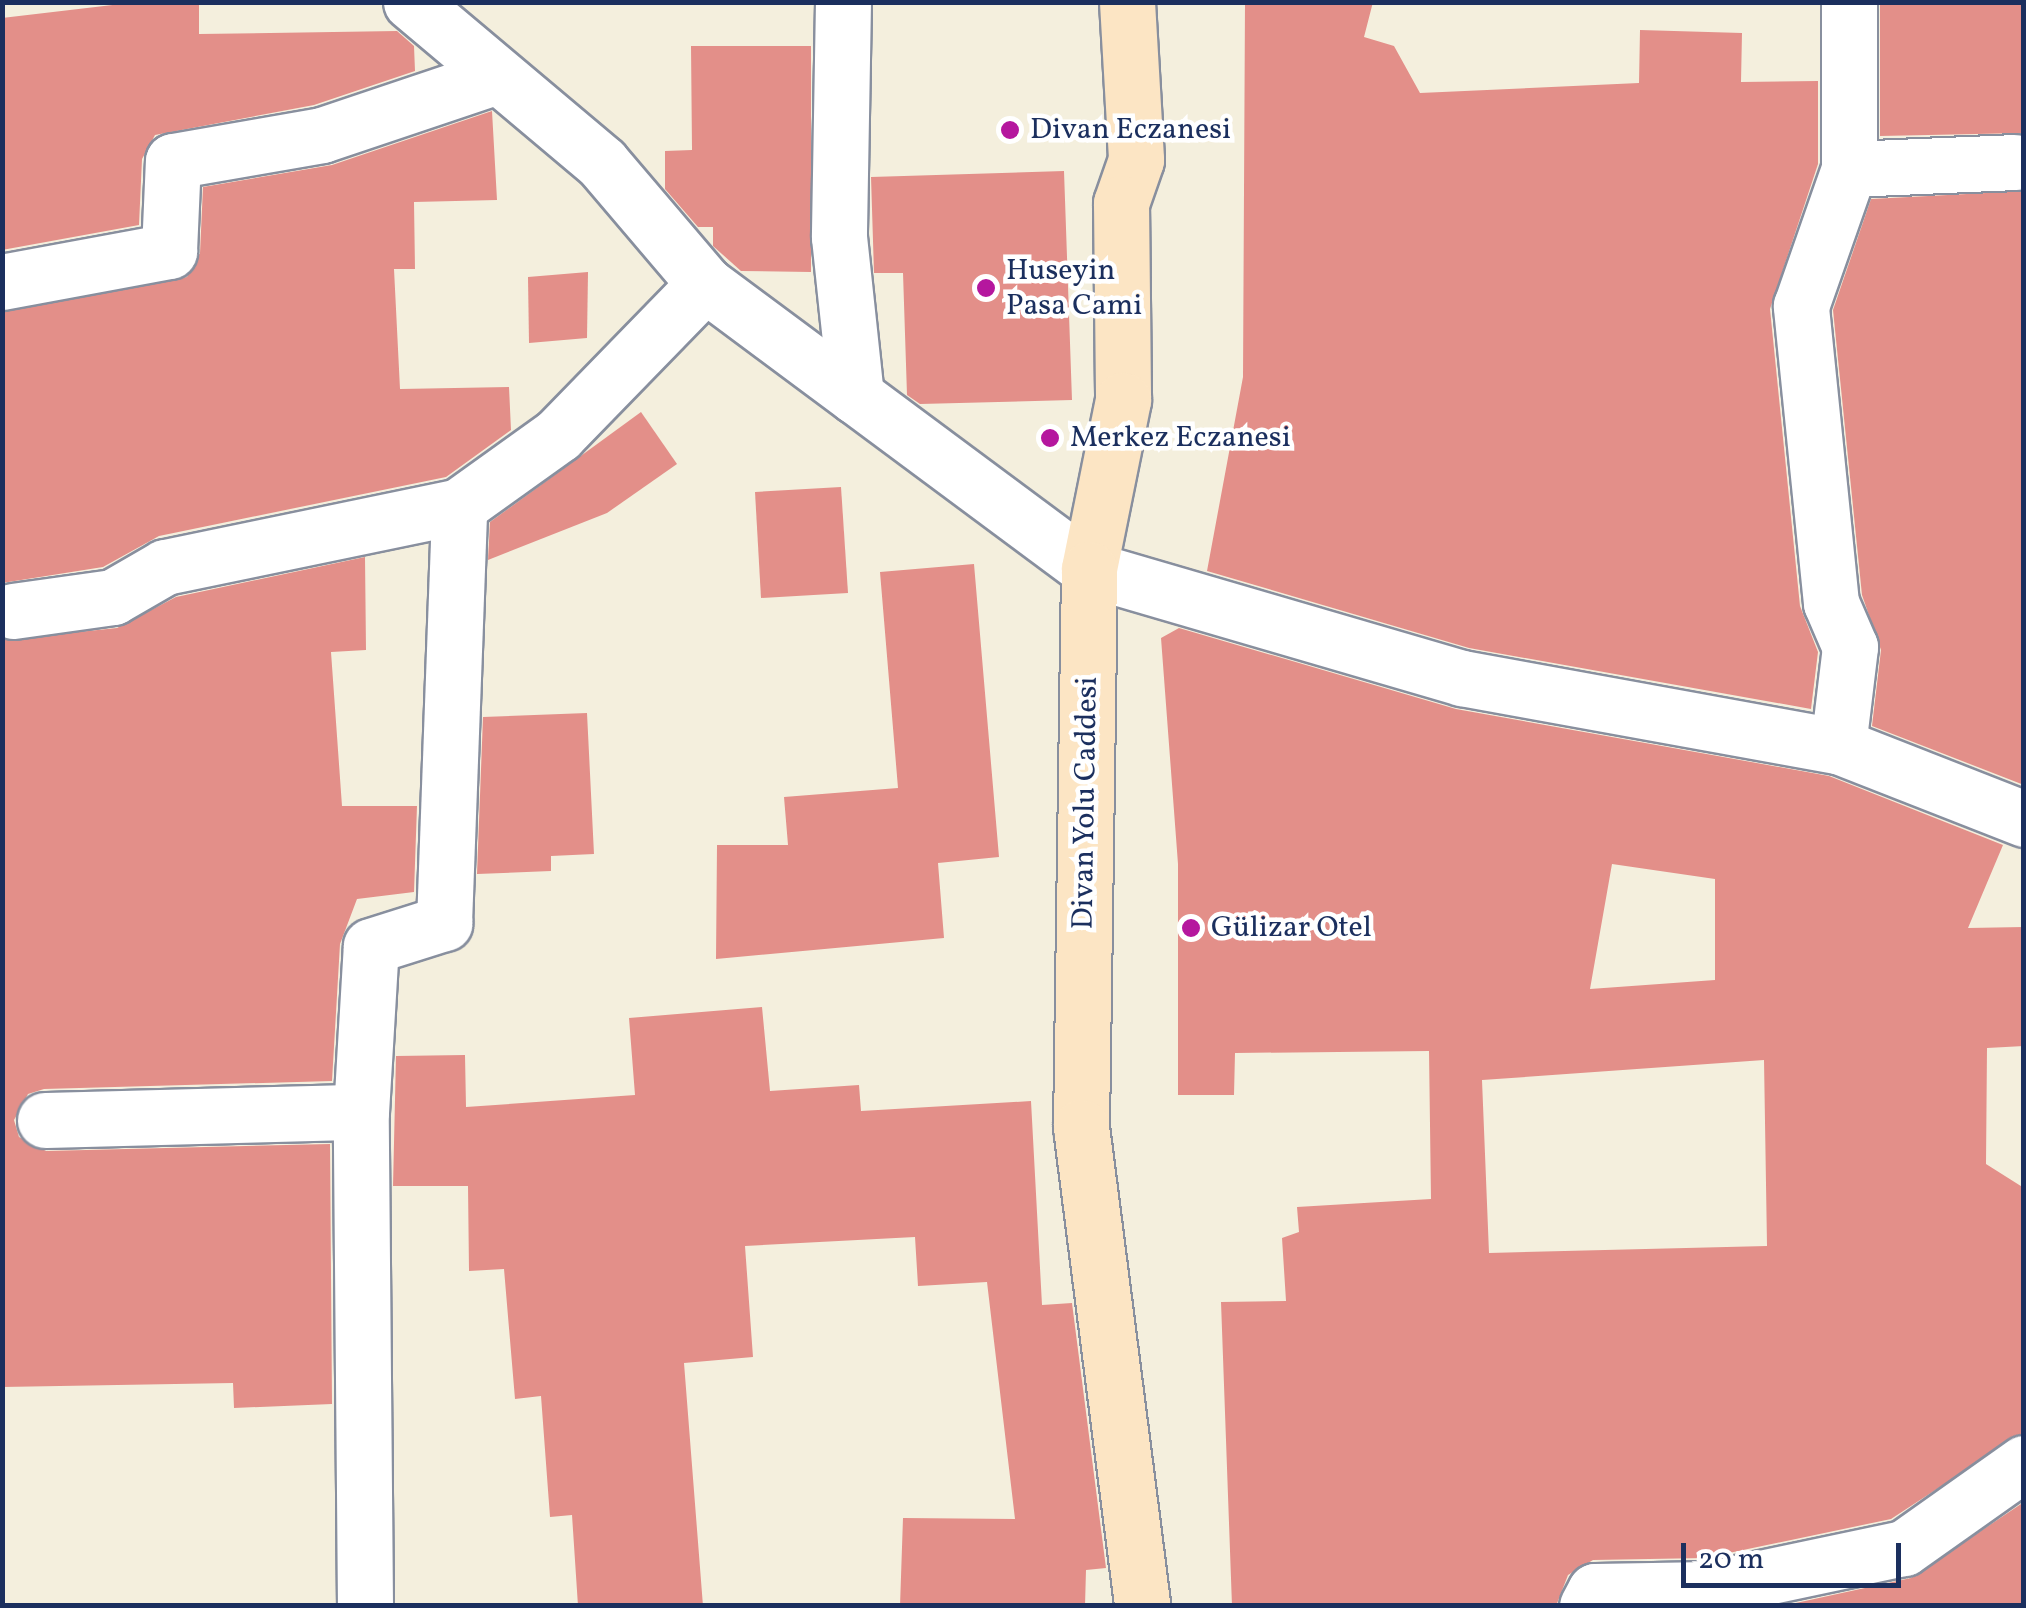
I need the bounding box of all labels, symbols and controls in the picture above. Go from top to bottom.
place label: Divan Eczanesi [1030,112,1231,148]
marker: Divan Eczanesi [999,119,1021,141]
place label: Huseyin Pasa Cami [1006,253,1142,324]
marker: Huseyin Pasa Cami [975,277,997,299]
place label: Merkez Eczanesi [1070,420,1291,456]
marker: Merkez Eczanesi [1039,427,1061,449]
street label: Divan Yolu Caddesi [1066,676,1106,930]
place label: Gülizar Otel [1211,910,1372,946]
marker: Gülizar Otel [1180,917,1202,939]
scale bar [1686,1523,1906,1585]
text: 20 m [1698,1539,1764,1581]

